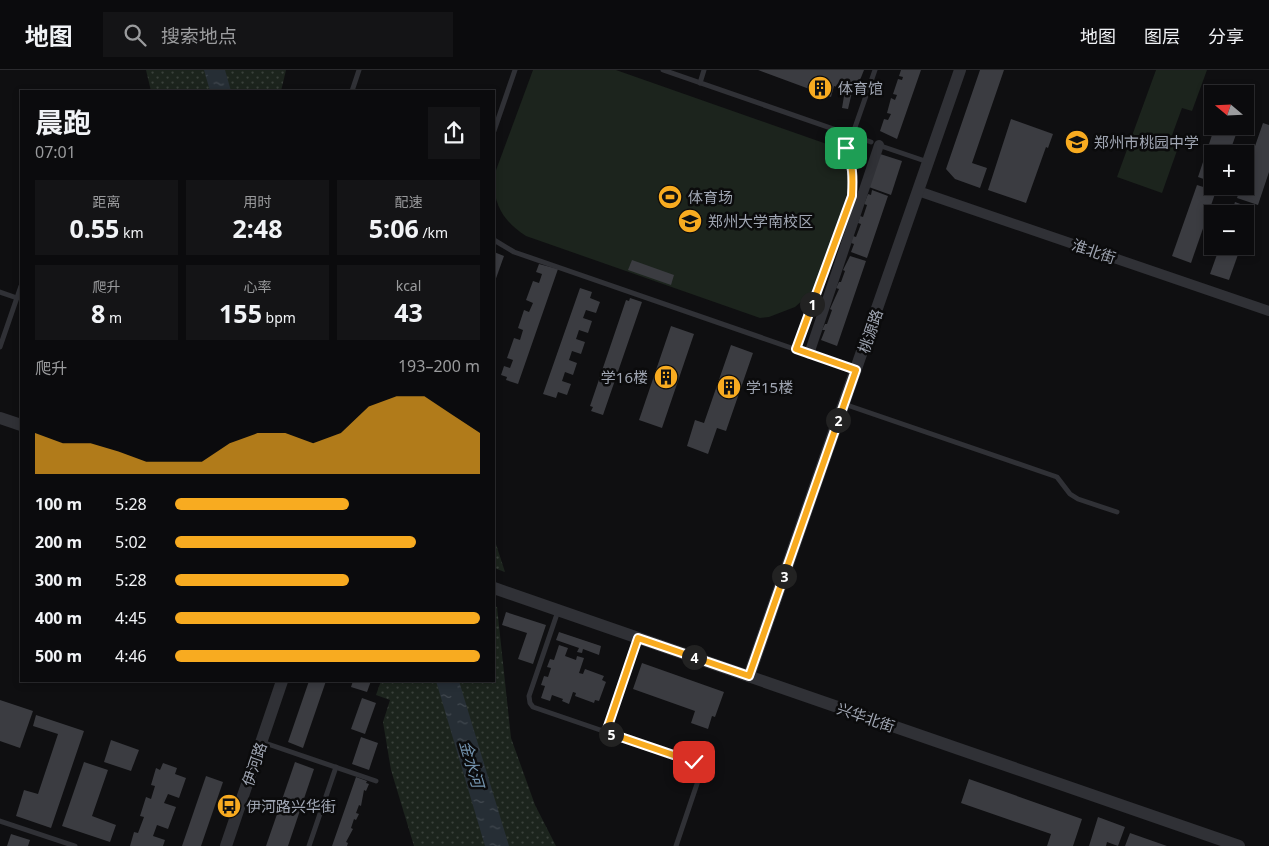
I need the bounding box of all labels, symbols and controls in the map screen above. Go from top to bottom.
search box [103,12,453,57]
text: 地图 [25,19,73,52]
icon: search [121,21,149,49]
text: 搜索地点 [161,23,237,49]
text: 地图 [1080,24,1116,48]
text: 图层 [1144,24,1180,48]
text: 分享 [1208,24,1244,48]
building icon: 体育馆 [807,75,833,101]
place label: 体育馆 [838,78,883,98]
north arrow [1204,85,1254,135]
map controls [1204,85,1254,255]
text: 晨跑 [35,103,91,141]
button: share [428,107,480,159]
pin [825,127,867,169]
school or university icon: 郑州市桃园中学 [1064,129,1090,155]
place label: 郑州市桃园中学 [1094,132,1199,152]
icon: arrive [832,134,860,162]
text: 07:01 [35,141,76,163]
button: + [1204,145,1254,195]
sports icon: 体育场 [657,184,683,210]
place label: 体育场 [688,187,733,207]
text: 距离 [93,192,121,211]
text: 用时 [244,192,272,211]
text: 配速 [395,192,423,211]
button: − [1204,205,1254,255]
school or university icon: 郑州大学南校区 [677,208,703,234]
text: 0.55 [69,211,119,245]
text: 2:48 [233,211,282,245]
text: 5:06 [369,211,419,245]
place label: 郑州大学南校区 [708,211,813,231]
text: km [119,223,144,242]
text: /km [419,223,448,242]
street label: 淮北街 [1069,234,1119,268]
text: kcal [396,276,421,295]
text: 爬升 [93,277,121,296]
text: 心率 [244,277,272,296]
pin: 1 [800,292,824,316]
text: 43 [394,295,423,329]
text: 1 [808,295,817,314]
text: 8 [91,296,105,330]
text: 155 [219,296,262,330]
street label: 桃源路 [853,306,887,356]
text: m [105,308,122,327]
text: bpm [262,308,296,327]
text: 193–200 m [398,355,480,377]
text: 爬升 [35,357,67,379]
building icon: 学16楼 [653,364,679,390]
place label: 学16楼 [601,367,648,387]
building icon: 学15楼 [716,374,742,400]
place label: 学15楼 [746,377,793,397]
pin: 2 [826,408,850,432]
text: 2 [834,411,843,430]
text: 100 m [35,493,82,515]
text: 5:28 [115,493,147,515]
text: 200 m [35,531,82,553]
text: 5:02 [115,531,147,553]
pin: 3 [772,564,796,588]
text: 3 [780,567,789,586]
text: 300 m [35,569,82,591]
text: 5:28 [115,569,147,591]
text: 400 m [35,607,82,629]
text: 4:45 [115,607,147,629]
pin: 4 [682,644,706,670]
text: 500 m [35,645,82,667]
text: 4:46 [115,645,147,667]
text: 4 [690,648,699,667]
street label: 兴华北街 [834,698,898,736]
pin: 5 [598,722,624,746]
text: 5 [607,725,616,744]
water label: 金水河 [455,738,490,793]
street label: 伊河路 [237,739,271,789]
pin [673,741,715,783]
icon: check [680,748,708,776]
bus stop icon: 伊河路兴华街 [216,793,242,819]
place label: 伊河路兴华街 [246,796,336,816]

